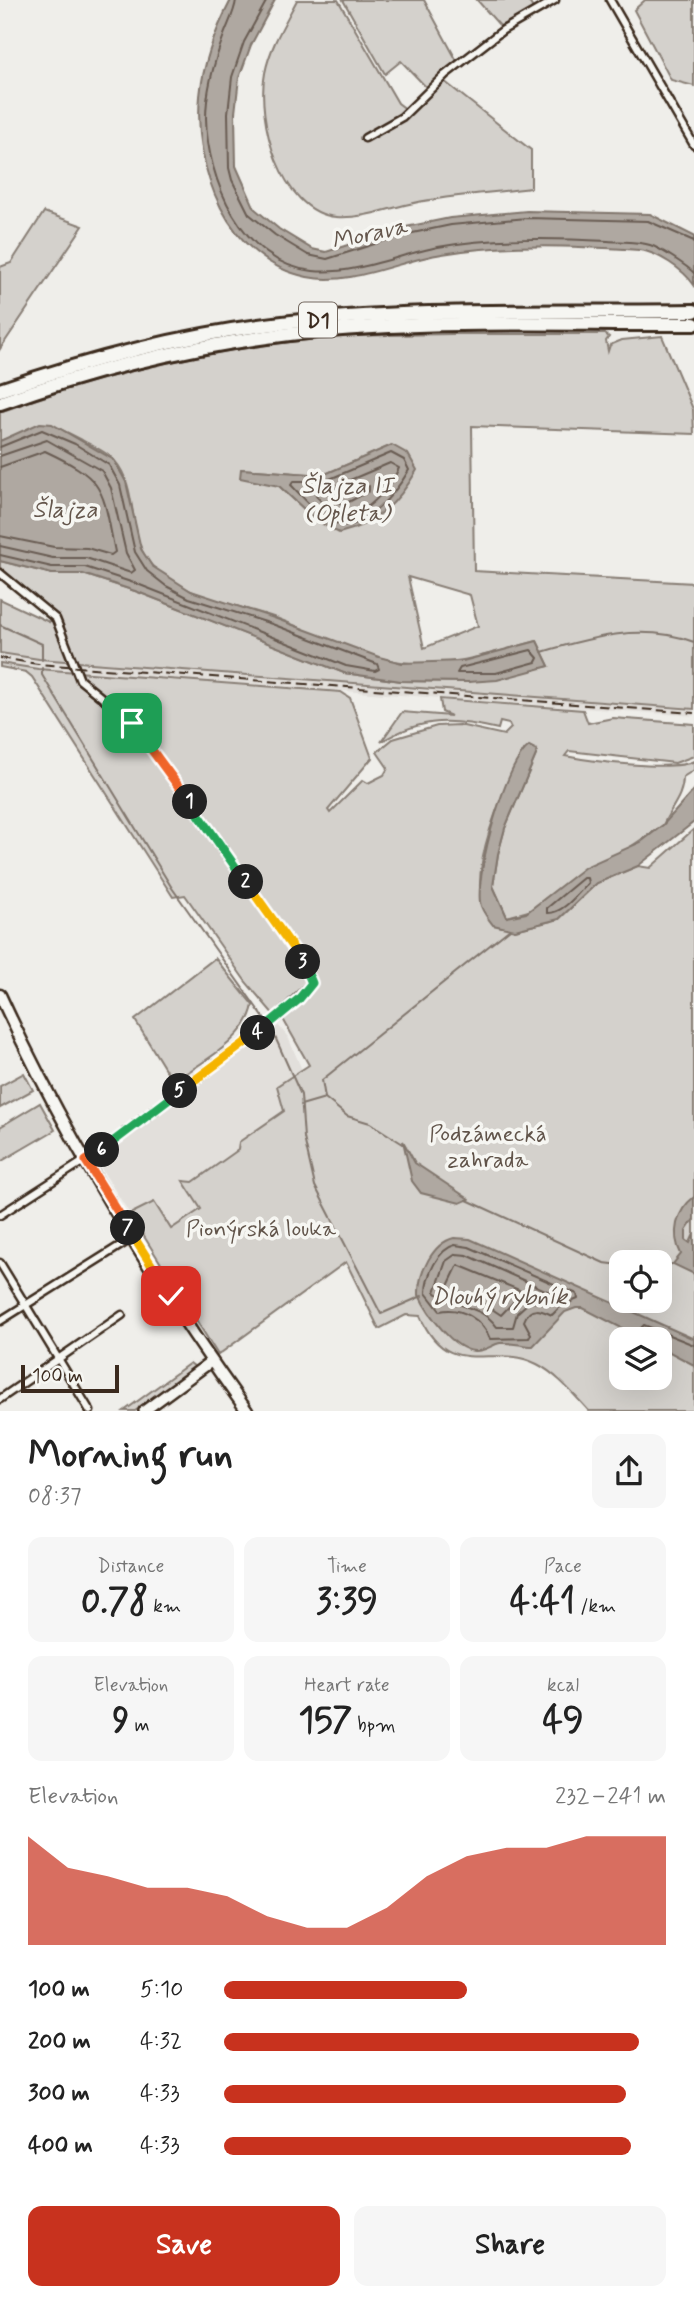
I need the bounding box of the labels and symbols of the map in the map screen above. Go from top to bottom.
water label: Morava [329,211,412,258]
road number: D1 [299,302,337,338]
water label: Šlajza II (Opleta) [301,471,396,530]
water label: Šlajza [33,495,98,526]
pin [102,693,162,753]
pin: 1 [172,784,208,820]
pin: 2 [229,864,264,900]
pin: 3 [286,944,320,979]
pin: 4 [240,1016,276,1050]
pin: 5 [162,1074,198,1108]
park label: Podzámecká zahrada [429,1120,547,1176]
pin: 6 [84,1132,119,1168]
pin: 7 [110,1210,146,1246]
park label: Pionýrská louka [186,1215,336,1245]
pin [141,1266,201,1326]
water label: Dlouhý rybník [431,1282,569,1313]
scale bar [21,1362,119,1394]

